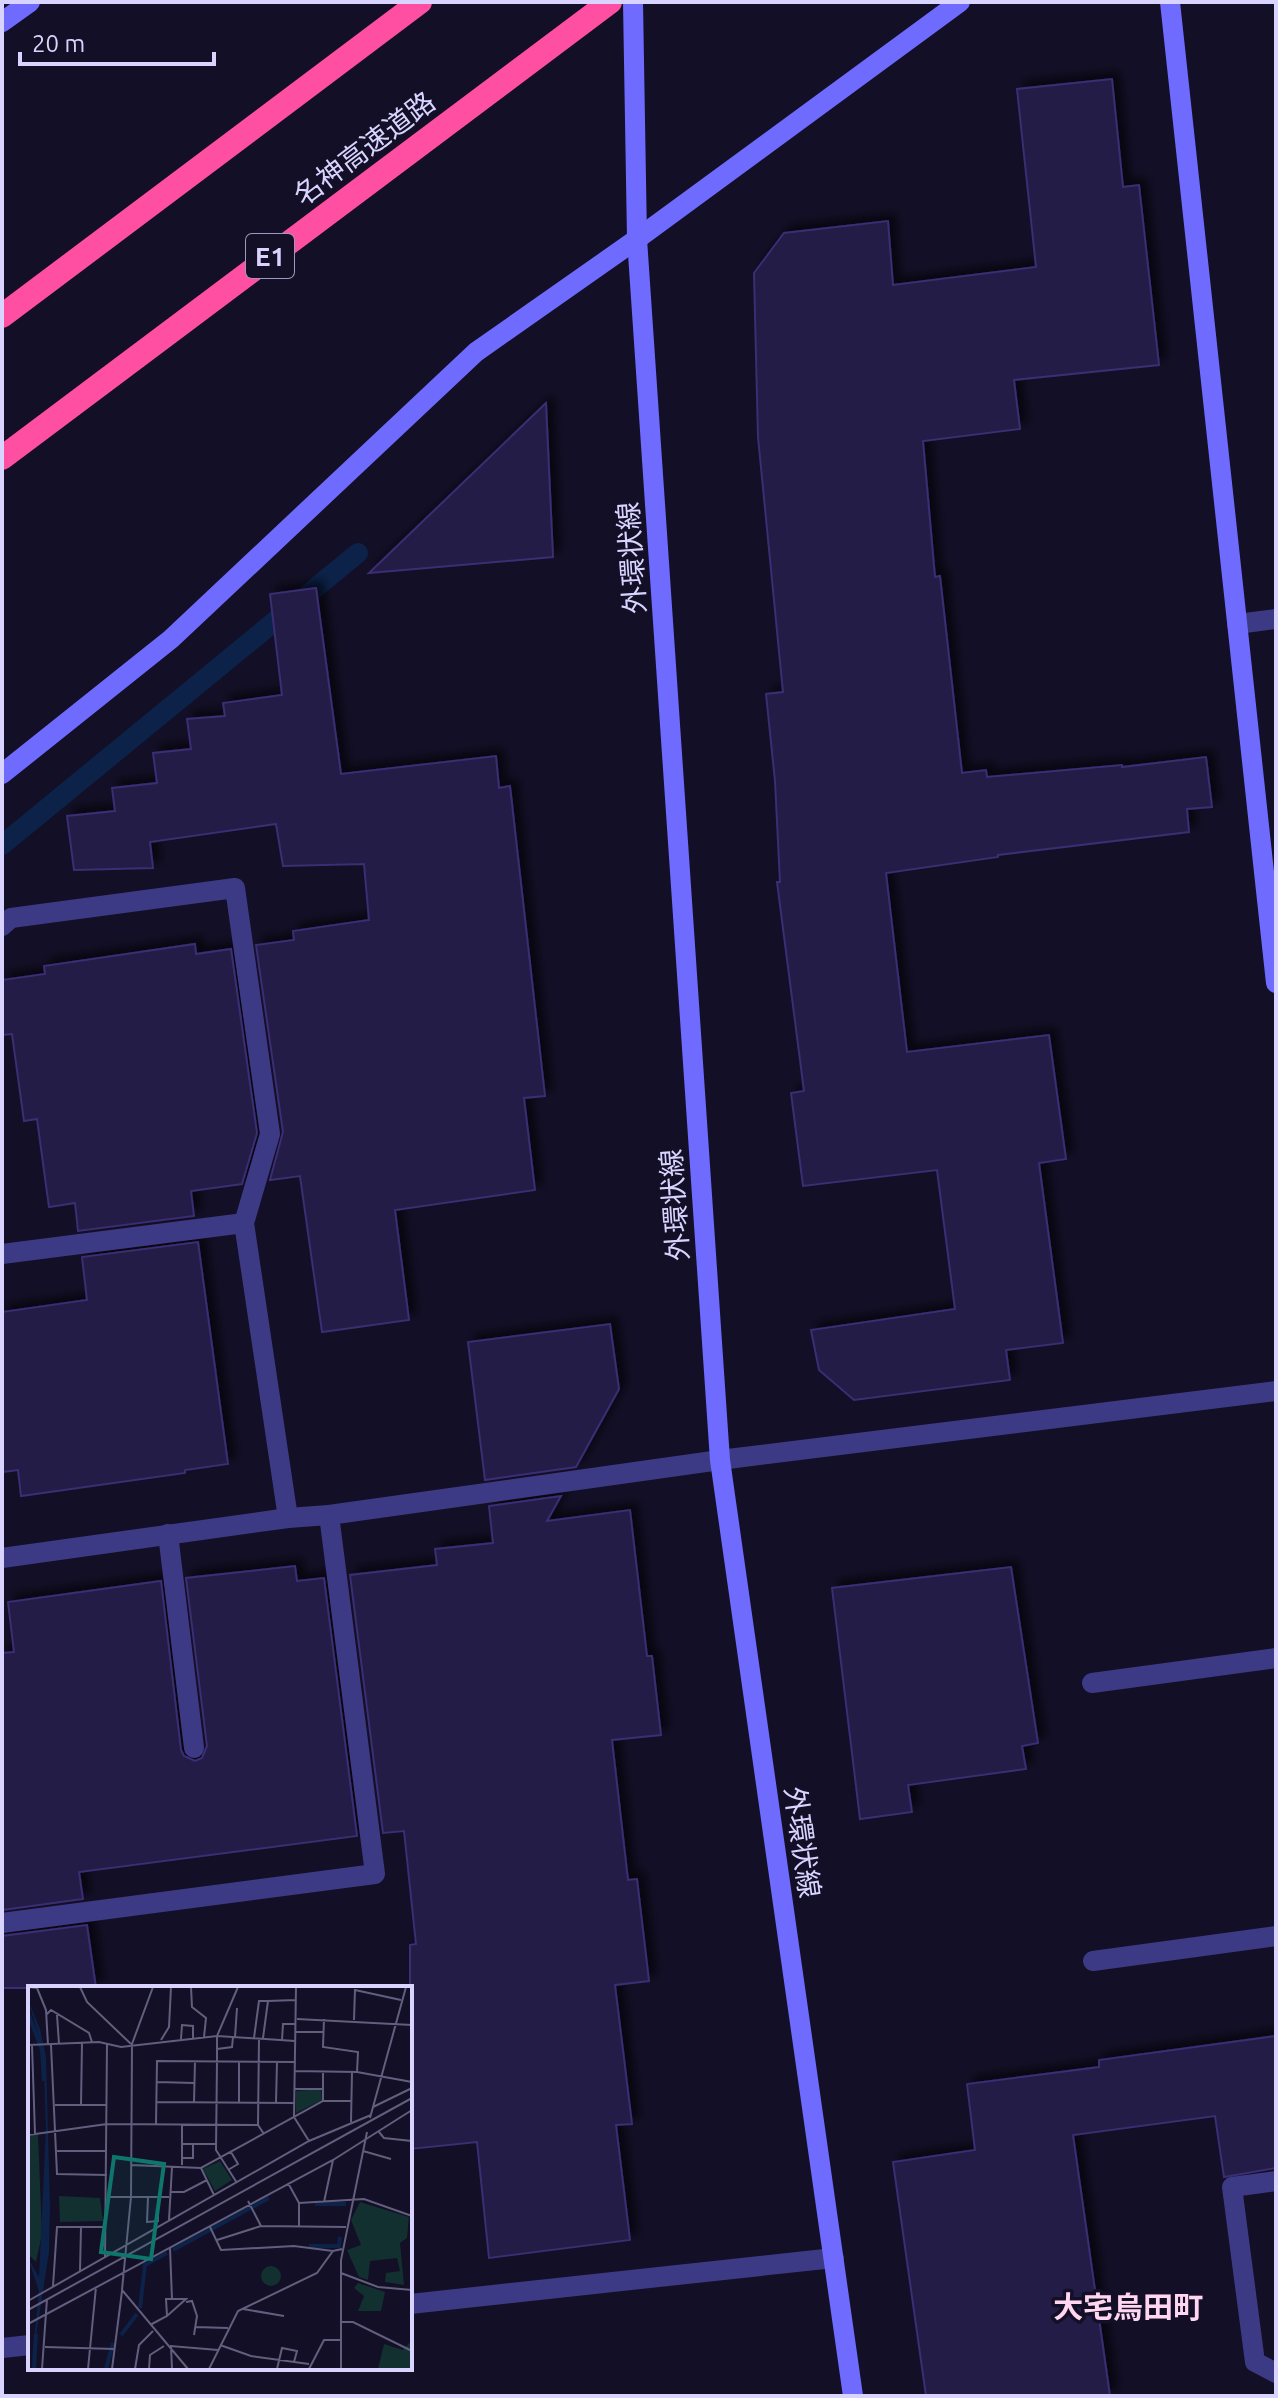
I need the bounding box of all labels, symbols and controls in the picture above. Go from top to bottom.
scale bar [20,16,214,66]
text: 20 m [32,30,85,57]
street label: 名神高速道路 [288,85,440,211]
road number: E1 [246,234,294,278]
street label: 外環状線 [612,501,650,615]
street label: 外環状線 [655,1148,693,1262]
street label: 外環状線 [780,1784,826,1900]
inset map [28,1986,412,2370]
district label: 大宅烏田町 [1053,2290,1203,2324]

